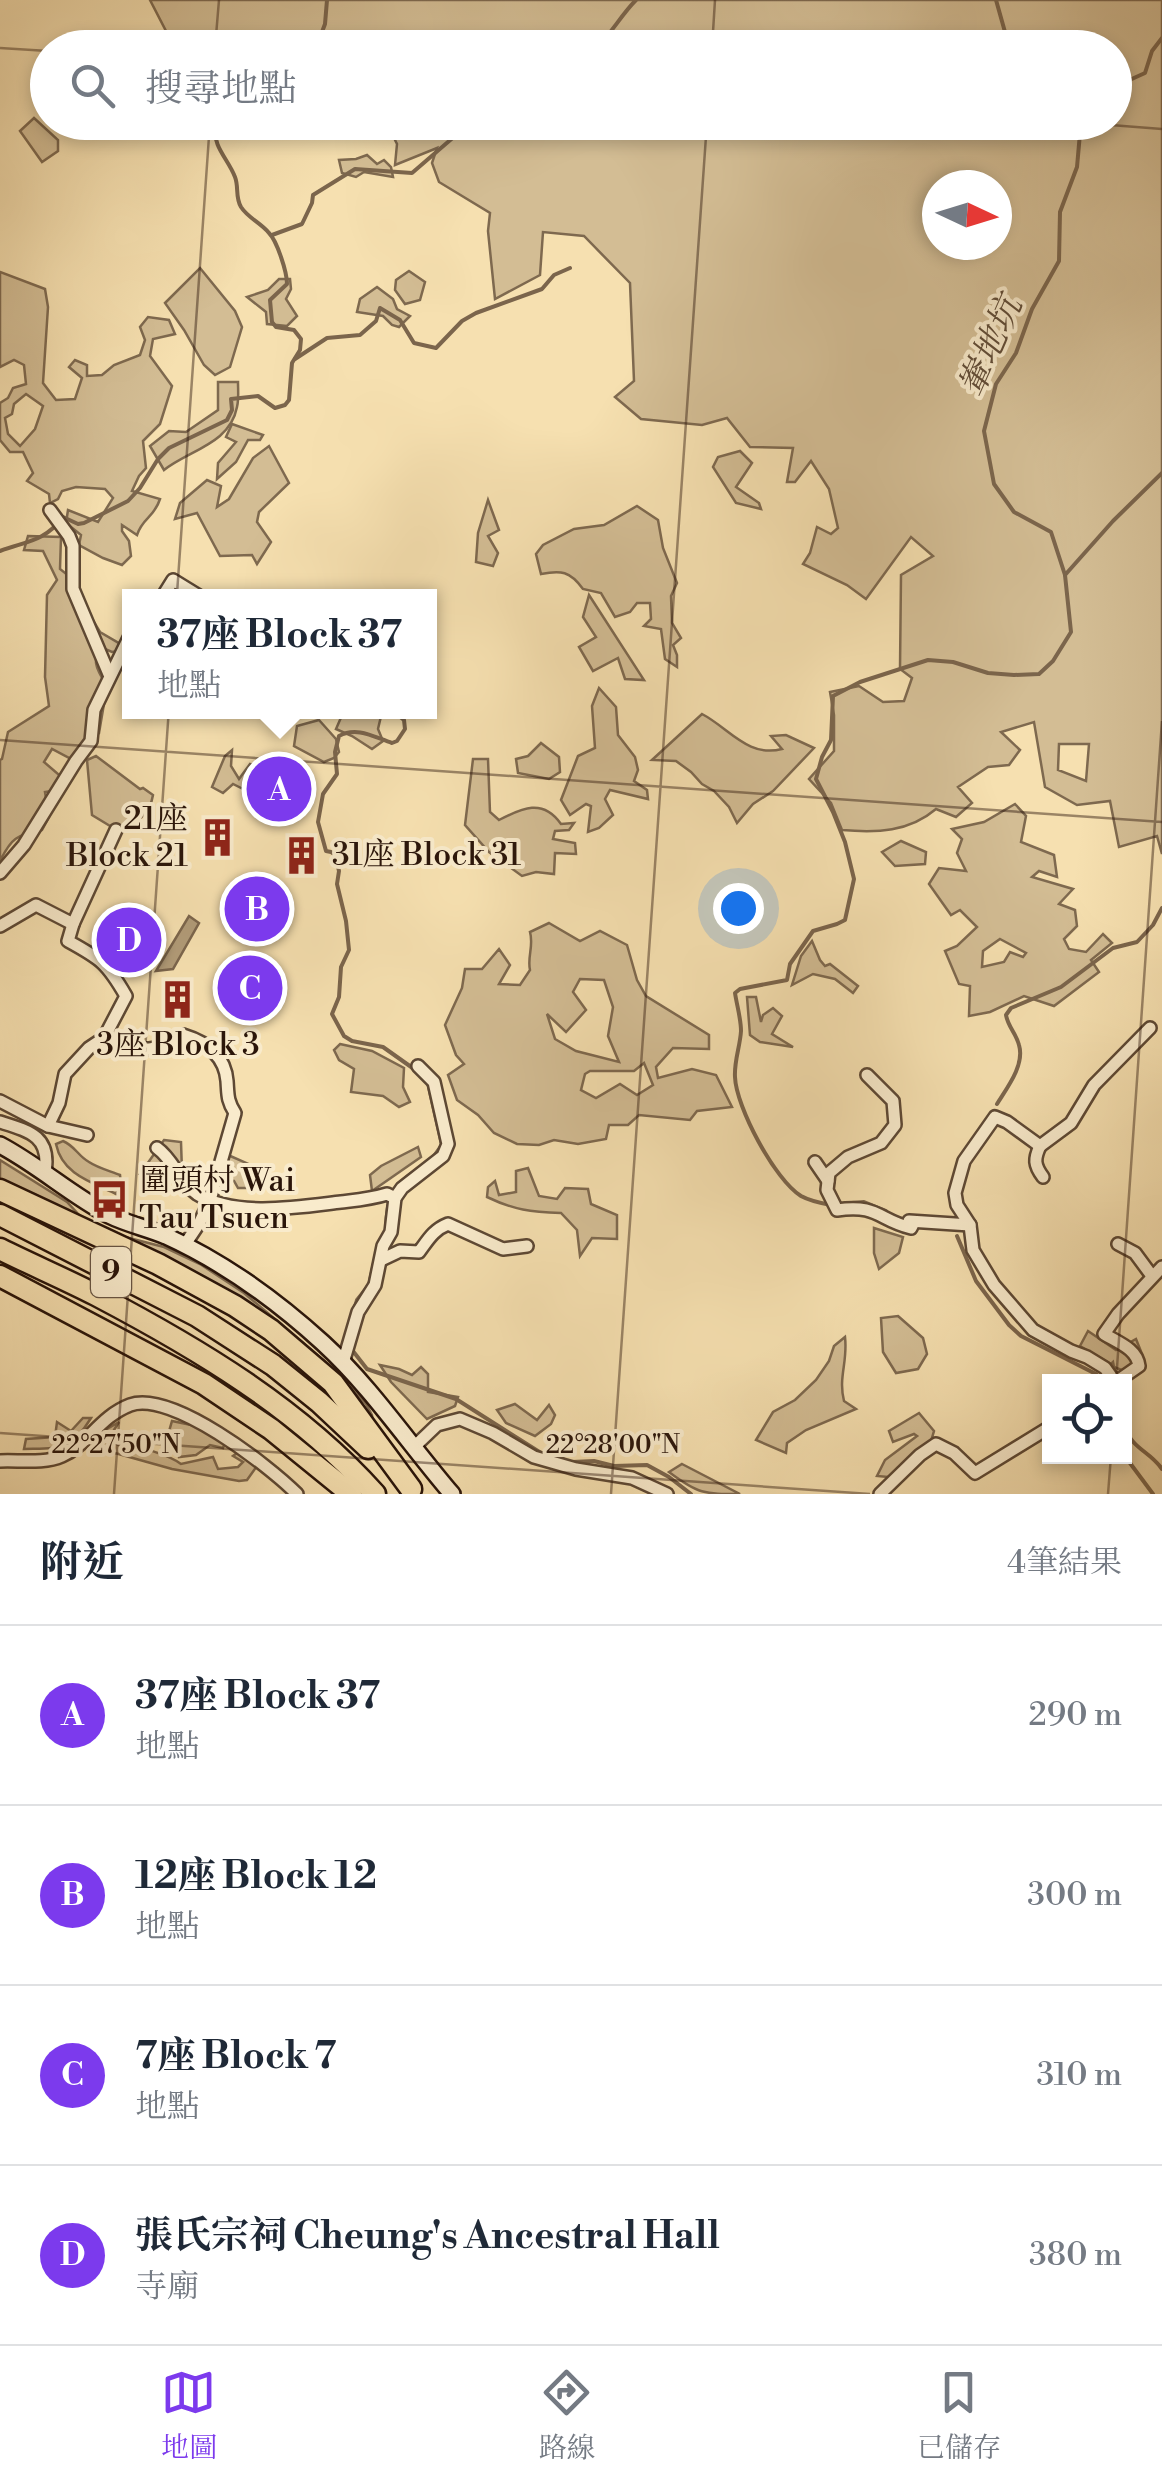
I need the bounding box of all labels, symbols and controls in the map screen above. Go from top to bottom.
search box [30,30,1132,140]
icon: search [65,58,120,113]
text: 搜尋地點 [145,66,297,113]
north arrow [922,170,1012,260]
water label: 輋地坑 [950,286,1034,404]
popup [122,589,437,719]
text: 37座 Block 37 [157,612,402,659]
text: 地點 [157,666,221,706]
pin: A [246,752,312,826]
place label: 21座 Block 21 [65,799,188,876]
building icon: 21座 Block 21 [197,816,239,858]
building icon: 31座 Block 31 [281,834,323,876]
place label: 31座 Block 31 [332,835,522,875]
pin: B [224,872,290,946]
your location [713,883,764,934]
pin: D [96,902,162,978]
pin: C [218,950,282,1026]
building icon: 3座 Block 3 [157,979,199,1021]
place label: 3座 Block 3 [96,1025,260,1065]
place label: 圍頭村 Wai Tau Tsuen [139,1161,295,1238]
bus stop icon: 圍頭村 Wai Tau Tsuen [88,1178,130,1220]
road number: 9 [91,1247,131,1297]
map controls [1042,1374,1132,1464]
button: locate [1042,1374,1132,1464]
text: 22°27'50"N [52,1430,181,1461]
text: 22°28'00"N [546,1430,681,1461]
text: 附近 [40,1537,124,1590]
text: 4筆結果 [1007,1543,1122,1583]
text: 37座 Block 37 [135,1673,380,1720]
text: A [61,1695,84,1735]
text: 290 m [1029,1695,1122,1735]
text: 地點 [135,1727,199,1767]
text: 12座 Block 12 [135,1853,377,1900]
text: B [60,1875,85,1915]
text: 300 m [1027,1875,1122,1915]
text: 地點 [135,1907,199,1947]
text: 7座 Block 7 [135,2033,336,2080]
text: C [61,2055,84,2095]
text: 310 m [1036,2055,1122,2095]
text: 地點 [135,2087,199,2127]
text: 張氏宗祠 Cheung's Ancestral Hall [135,2213,720,2260]
text: D [60,2235,85,2275]
text: 380 m [1029,2235,1122,2275]
text: 寺廟 [135,2267,199,2307]
tab: 地圖 [161,2365,217,2466]
tab: 路線 [539,2365,595,2466]
tab: 已儲存 [917,2365,1001,2466]

